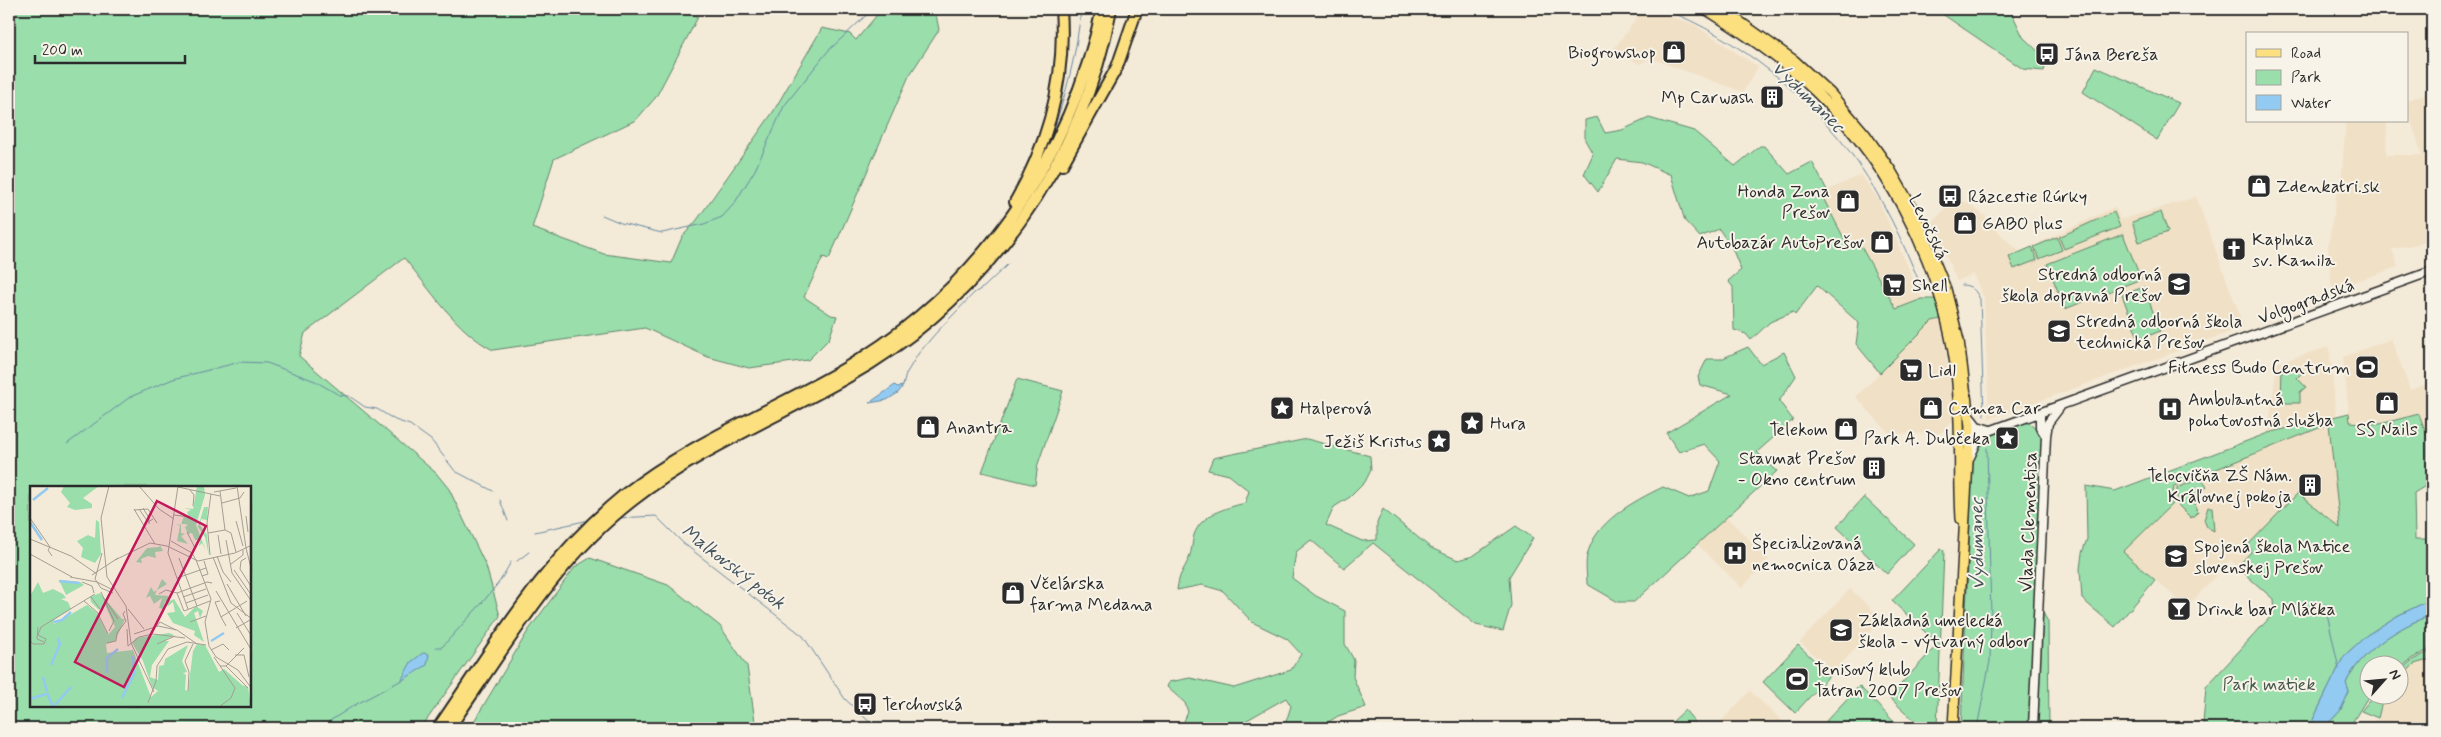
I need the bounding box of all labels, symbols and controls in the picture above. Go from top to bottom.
scale bar [35,32,185,64]
legend [2246,32,2408,122]
shop icon: Biogrowshop [1661,39,1687,65]
text: 200 m [42,41,83,61]
place label: Biogrowshop [1568,41,1656,67]
bus stop icon: Jána Bereša [2034,41,2060,67]
place label: Jána Bereša [2064,43,2158,67]
text: Road [2291,44,2321,64]
water label: Vydumanec [1766,56,1851,139]
text: Park [2291,68,2321,88]
building icon: Mp Carwash [1759,84,1785,110]
place label: Mp Carwash [1661,86,1754,110]
text: Water [2291,94,2331,114]
shop icon: Zdenkatri.sk [2246,173,2272,199]
place label: Zdenkatri.sk [2276,175,2380,199]
place label: Honda Zona Prešov [1737,180,1830,225]
bus stop icon: Rázcestie Rúrky [1937,183,1963,209]
place label: Rázcestie Rúrky [1968,185,2087,209]
shop icon: Honda Zona Prešov [1835,188,1861,214]
street label: Levočská [1902,191,1954,264]
shop icon: GABO plus [1952,210,1978,236]
place label: GABO plus [1982,212,2063,236]
place label: Kaplnka sv. Kamila [2252,228,2335,273]
shop icon: Autobazár AutoPrešov [1869,229,1895,255]
place label: Autobazár AutoPrešov [1697,231,1864,255]
church icon: Kaplnka sv. Kamila [2221,236,2247,262]
place label: Stredná odborná škola dopravná Prešov [2001,263,2162,308]
school or university icon: Stredná odborná škola dopravná Prešov [2166,271,2192,297]
supermarket icon: Shell [1881,272,1907,298]
street label: Volgogradská [2255,273,2358,331]
place label: Shell [1912,274,1948,298]
place label: Stredná odborná škola technická Prešov [2075,310,2242,355]
school or university icon: Stredná odborná škola technická Prešov [2046,318,2072,344]
sports icon: Fitness Budo Centrum [2354,354,2380,380]
place label: Fitness Budo Centrum [2168,356,2350,380]
supermarket icon: Lidl [1898,357,1924,383]
place label: Lidl [1928,359,1956,383]
place label: Ambulantná pohotovostná služba [2188,388,2333,433]
shop icon: SS Nails [2374,390,2400,416]
place icon: Halperová [1269,395,1295,421]
shop icon: Camea Car [1918,395,1944,421]
hospital icon: Ambulantná pohotovostná služba [2157,396,2183,422]
place label: Halperová [1300,397,1372,421]
place label: Camea Car [1948,397,2041,421]
place icon: Hura [1459,410,1485,436]
place label: Hura [1490,412,1526,436]
shop icon: Anantra [915,414,941,440]
place label: Anantra [946,416,1012,440]
shop icon: Telekom [1833,416,1859,442]
place label: Telekom [1769,418,1828,442]
place label: SS Nails [2356,418,2418,442]
place icon: Park A. Dubčeka [1994,425,2020,451]
place label: Park A. Dubčeka [1864,427,1990,451]
place icon: Ježiš Kristus [1426,428,1452,454]
place label: Ježiš Kristus [1324,430,1422,454]
place label: Stavmat Prešov - Okno centrum [1738,447,1856,492]
street label: Vlada Clementisa [2015,452,2043,593]
building icon: Stavmat Prešov - Okno centrum [1861,455,1887,481]
place label: Telocvičňa ZŠ Nám. Kráľovnej pokoja [2147,464,2292,509]
building icon: Telocvičňa ZŠ Nám. Kráľovnej pokoja [2297,472,2323,498]
inset map [30,486,251,707]
water label: Vydumanec [1964,496,1991,590]
water label: Malkovský potok [676,519,791,616]
place label: Špecializovaná nemocnica Oáza [1752,532,1876,577]
place label: Spojená škola Matice slovenskej Prešov [2194,535,2350,580]
hospital icon: Špecializovaná nemocnica Oáza [1722,540,1748,566]
school or university icon: Spojená škola Matice slovenskej Prešov [2163,543,2189,569]
place label: Včelárska farma Medana [1030,572,1153,617]
shop icon: Včelárska farma Medana [1000,580,1026,606]
bar icon: Drink bar Mláčka [2166,596,2192,622]
place label: Drink bar Mláčka [2196,598,2336,622]
place label: Základná umelecká škola - výtvarný odbor [1858,609,2032,654]
school or university icon: Základná umelecká škola - výtvarný odbor [1828,617,1854,643]
north arrow [2358,654,2408,704]
place label: Tenisový klub Tatran 2007 Prešov [1814,658,1962,703]
sports icon: Tenisový klub Tatran 2007 Prešov [1784,666,1810,692]
text: N [2385,666,2405,683]
park label: Park matiek [2222,673,2316,697]
bus stop icon: Terchovská [852,691,878,717]
place label: Terchovská [882,693,963,717]

